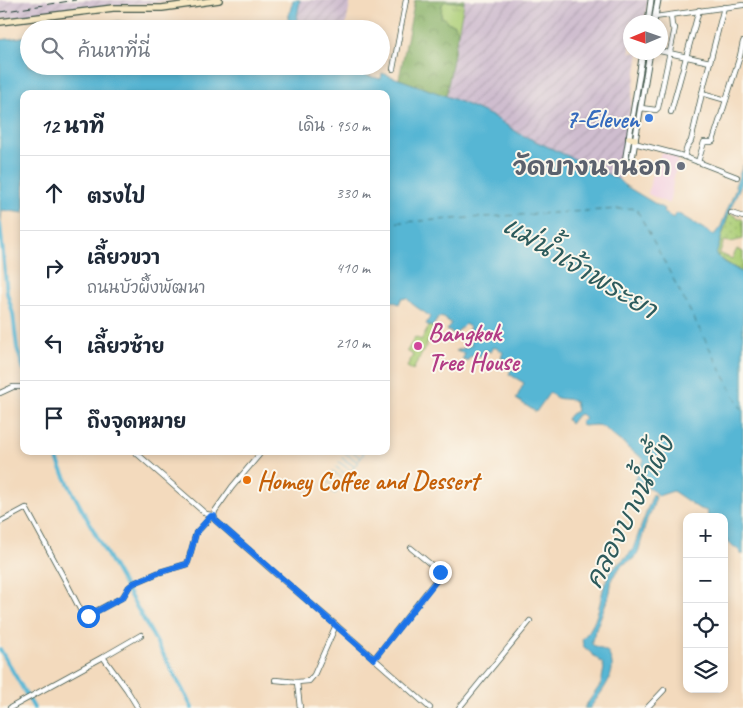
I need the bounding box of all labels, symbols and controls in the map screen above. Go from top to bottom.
north arrow [623,15,668,60]
search box [20,20,390,75]
icon: search [38,34,66,62]
text: ค้นหาที่นี่ [78,39,150,63]
place label: 7-Eleven [565,103,641,135]
marker: 7-Eleven [643,112,655,124]
text: 12 นาที [40,113,104,139]
text: เดิน · 950 m [298,116,370,136]
place label: วัดบางนานอก [513,151,671,183]
marker: วัดบางนานอก [675,160,687,172]
icon: ahead [40,179,68,207]
text: 330 m [336,183,370,203]
text: ตรงไป [87,185,145,209]
water label: แม่น้ำเจ้าพระยา [497,202,668,327]
text: เลี้ยวขวา [87,246,160,270]
icon: right [40,254,68,282]
text: 410 m [336,258,370,278]
text: ถนนบัวผึ้งพัฒนา [87,278,205,298]
place label: Bangkok Tree House [428,317,521,378]
icon: left [40,329,68,357]
text: 210 m [336,333,370,353]
text: เลี้ยวซ้าย [87,335,164,359]
marker: Bangkok Tree House [412,340,424,352]
icon: arrive [40,404,68,432]
text: ถึงจุดหมาย [87,410,186,434]
water label: คลองบางน้ำผึ้ง [570,425,683,594]
place label: Homey Coffee and Dessert [257,465,482,497]
marker: Homey Coffee and Dessert [241,474,253,486]
map controls [683,513,728,693]
button: + [683,513,728,558]
button: − [683,558,728,603]
route end [429,561,452,584]
button: locate [683,603,728,648]
route start [77,605,100,628]
button: layers [683,648,728,693]

